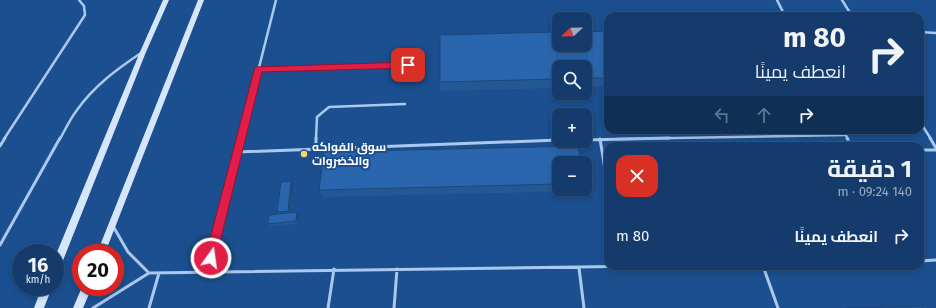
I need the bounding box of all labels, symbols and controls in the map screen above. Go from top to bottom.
north arrow [552,12,592,52]
map controls [552,12,592,196]
text: 80 m [783,21,846,54]
icon: right [860,28,912,80]
pin [391,48,425,82]
icon: arrive [397,54,419,76]
button: search [552,60,592,100]
text: انعطف يمينًا [755,61,846,83]
icon: left [711,104,733,126]
icon: ahead [753,104,775,126]
icon: right [795,104,817,126]
button: + [552,108,592,148]
place label: سوق الفواكه والخضروات [312,140,386,169]
marker: سوق الفواكه والخضروات [299,149,309,159]
button: close [616,155,658,197]
text: 1 دقيقة [827,155,912,183]
button: − [552,156,592,196]
text: 140 m · 09:24 [838,184,912,199]
icon: right [890,225,912,247]
text: 80 m [616,227,649,245]
text: انعطف يمينًا [794,228,878,246]
position arrow [190,237,232,279]
speed limit sign: 20 [72,244,124,296]
text: 16 [28,253,48,277]
text: km/h [26,274,50,286]

